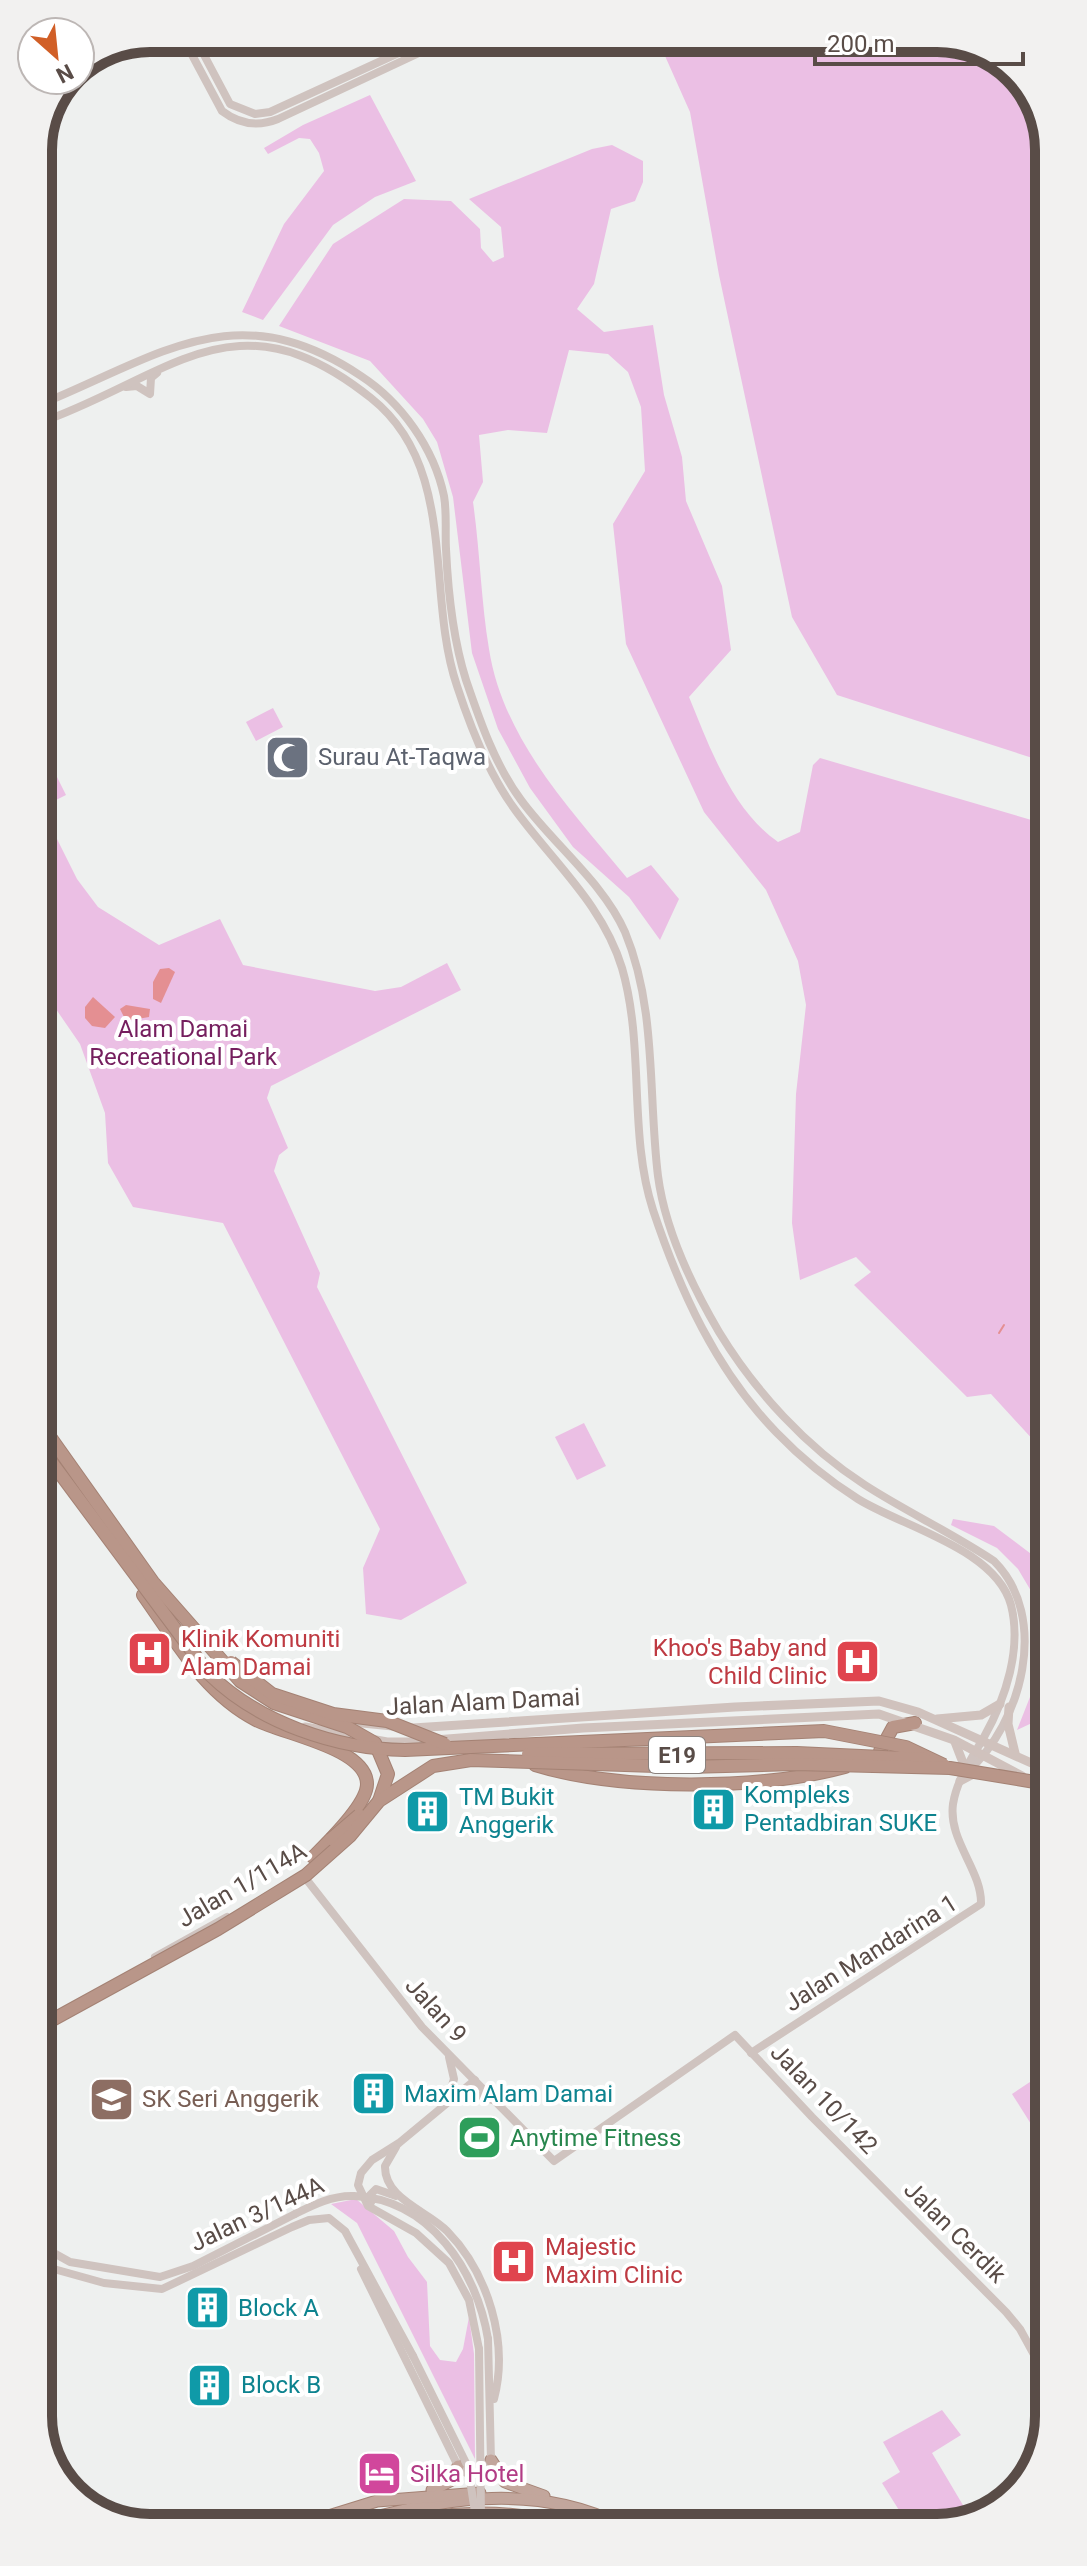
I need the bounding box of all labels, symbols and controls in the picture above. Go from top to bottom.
north arrow [16,16,96,96]
scale bar [815,16,1023,66]
text: 200 m [827,30,894,58]
text: N [52,59,77,88]
mosque icon: Surau At-Taqwa [263,733,311,781]
place label: Surau At-Taqwa [318,743,486,771]
park label: Alam Damai Recreational Park [89,1015,278,1071]
place label: Klinik Komuniti Alam Damai [181,1625,340,1681]
hospital icon: Klinik Komuniti Alam Damai [126,1629,174,1677]
place label: Khoo's Baby and Child Clinic [653,1634,827,1690]
hospital icon: Khoo's Baby and Child Clinic [834,1638,882,1686]
street label: Jalan Alam Damai [385,1683,581,1721]
road number: E19 [649,1737,705,1773]
place label: Kompleks Pentadbiran SUKE [744,1781,937,1837]
place label: TM Bukit Anggerik [459,1783,555,1839]
building icon: Kompleks Pentadbiran SUKE [689,1785,737,1833]
building icon: TM Bukit Anggerik [404,1787,452,1835]
street label: Jalan 1/114A [173,1837,312,1933]
street label: Jalan Mandarina 1 [780,1889,962,2017]
street label: Jalan 9 [400,1972,472,2048]
street label: Jalan 10/142 [765,2038,883,2160]
building icon: Maxim Alam Damai [349,2070,397,2118]
school or university icon: SK Seri Anggerik [87,2075,135,2123]
place label: Maxim Alam Damai [404,2080,613,2108]
place label: SK Seri Anggerik [142,2085,320,2113]
sports icon: Anytime Fitness [455,2114,503,2162]
place label: Anytime Fitness [510,2124,681,2152]
street label: Jalan 3/144A [186,2171,328,2257]
street label: Jalan Cerdik [898,2175,1012,2289]
place label: Majestic Maxim Clinic [545,2233,683,2289]
hospital icon: Majestic Maxim Clinic [490,2237,538,2285]
building icon: Block A [183,2284,231,2332]
place label: Block A [238,2294,319,2322]
building icon: Block B [186,2361,234,2409]
place label: Block B [241,2371,321,2399]
hotel icon: Silka Hotel [355,2450,403,2498]
place label: Silka Hotel [410,2460,524,2488]

